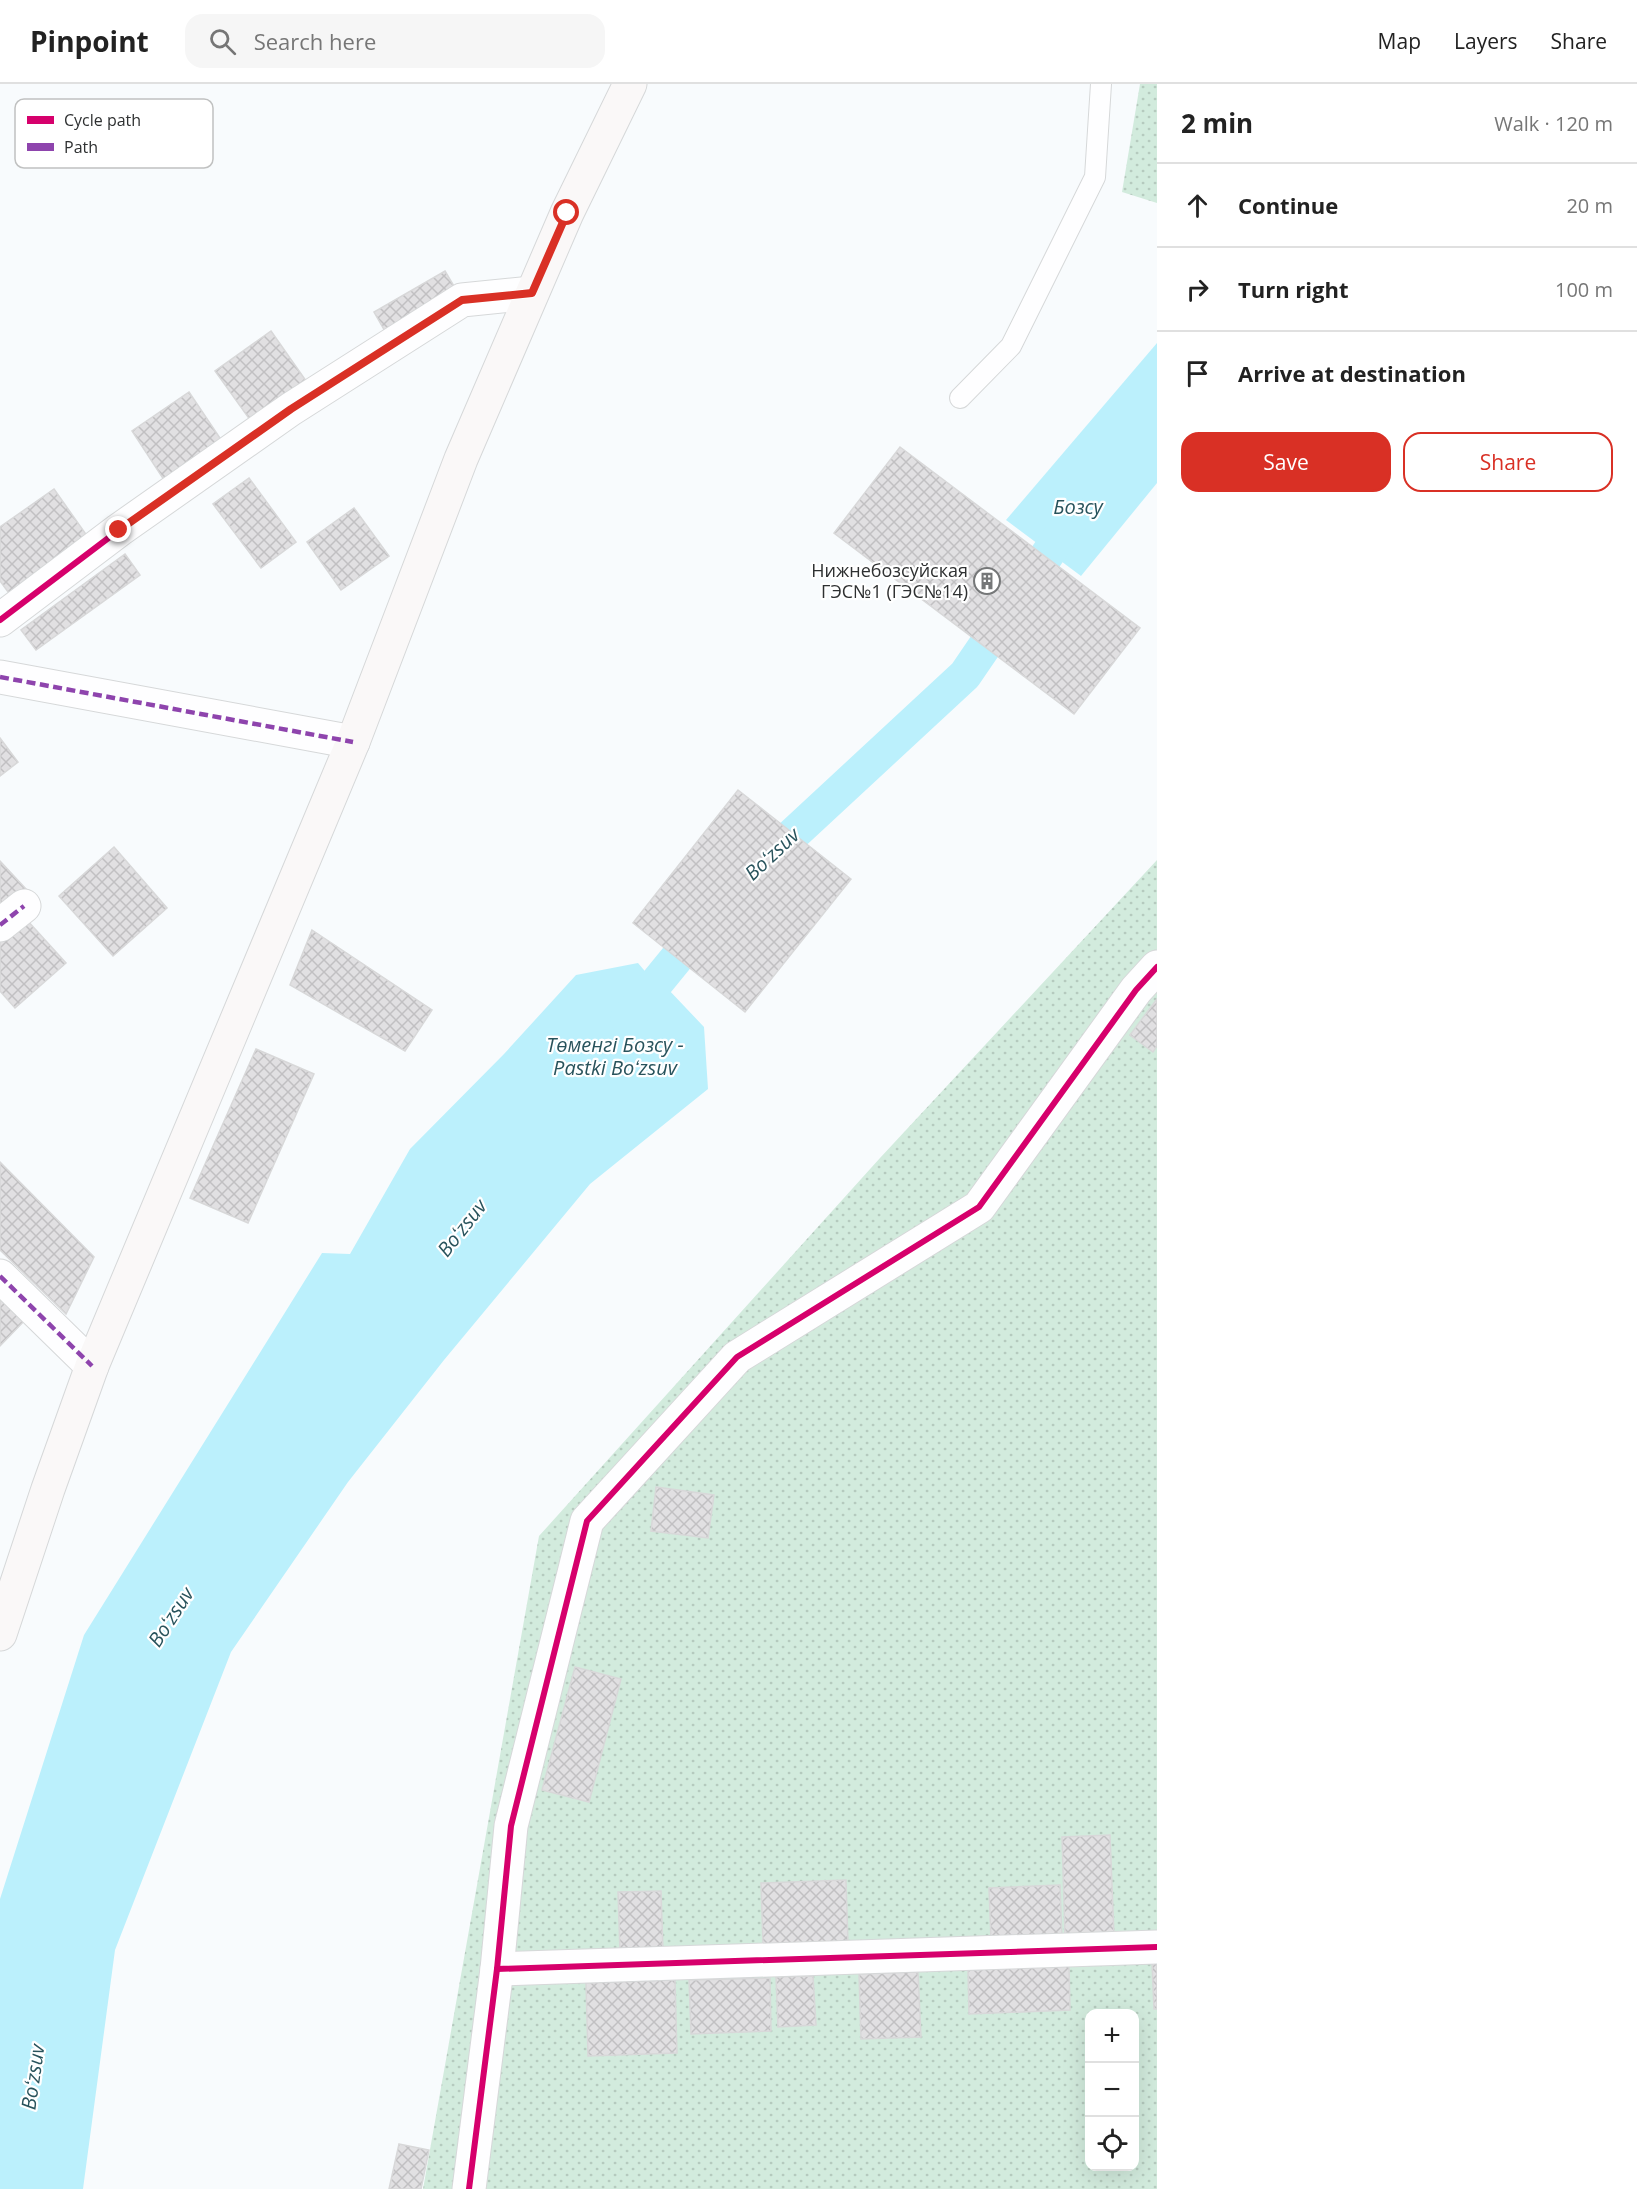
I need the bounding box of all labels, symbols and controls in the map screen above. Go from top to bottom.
search box [185,14,605,68]
text: Pinpoint [30,22,149,60]
icon: search [206,25,239,58]
text: Search here [254,26,376,56]
text: Map [1378,27,1421,55]
text: Layers [1454,27,1518,55]
text: Share [1551,27,1607,55]
legend [15,99,213,168]
text: 2 min [1181,105,1253,141]
text: Cycle path [64,109,141,131]
text: Walk · 120 m [1494,110,1613,137]
text: Path [64,136,98,158]
icon: ahead [1181,189,1214,222]
text: Continue [1238,190,1338,220]
text: 20 m [1566,192,1613,219]
route start [553,199,579,225]
icon: right [1181,273,1214,306]
text: Turn right [1238,274,1349,304]
text: 100 m [1555,276,1613,303]
icon: arrive [1181,357,1214,390]
text: Arrive at destination [1238,358,1466,388]
button: Save [1181,432,1391,492]
button: Share [1403,432,1613,492]
water label: Бозсу [1053,493,1105,520]
route end [105,516,131,542]
place label: Нижнебозсуйская ГЭС№1 (ГЭС№14) [811,558,968,603]
building icon: Нижнебозсуйская ГЭС№1 (ГЭС№14) [972,566,1002,596]
water label: Boʻzsuv [738,820,806,886]
water label: Төменгі Бозсу - Pastki Boʻzsuv [546,1031,684,1081]
water label: Boʻzsuv [431,1192,494,1262]
water label: Boʻzsuv [141,1580,201,1652]
map controls [1085,2009,1139,2171]
button: + [1085,2009,1139,2063]
water label: Boʻzsuv [15,2041,51,2111]
button: − [1085,2063,1139,2117]
button: locate [1085,2117,1139,2171]

